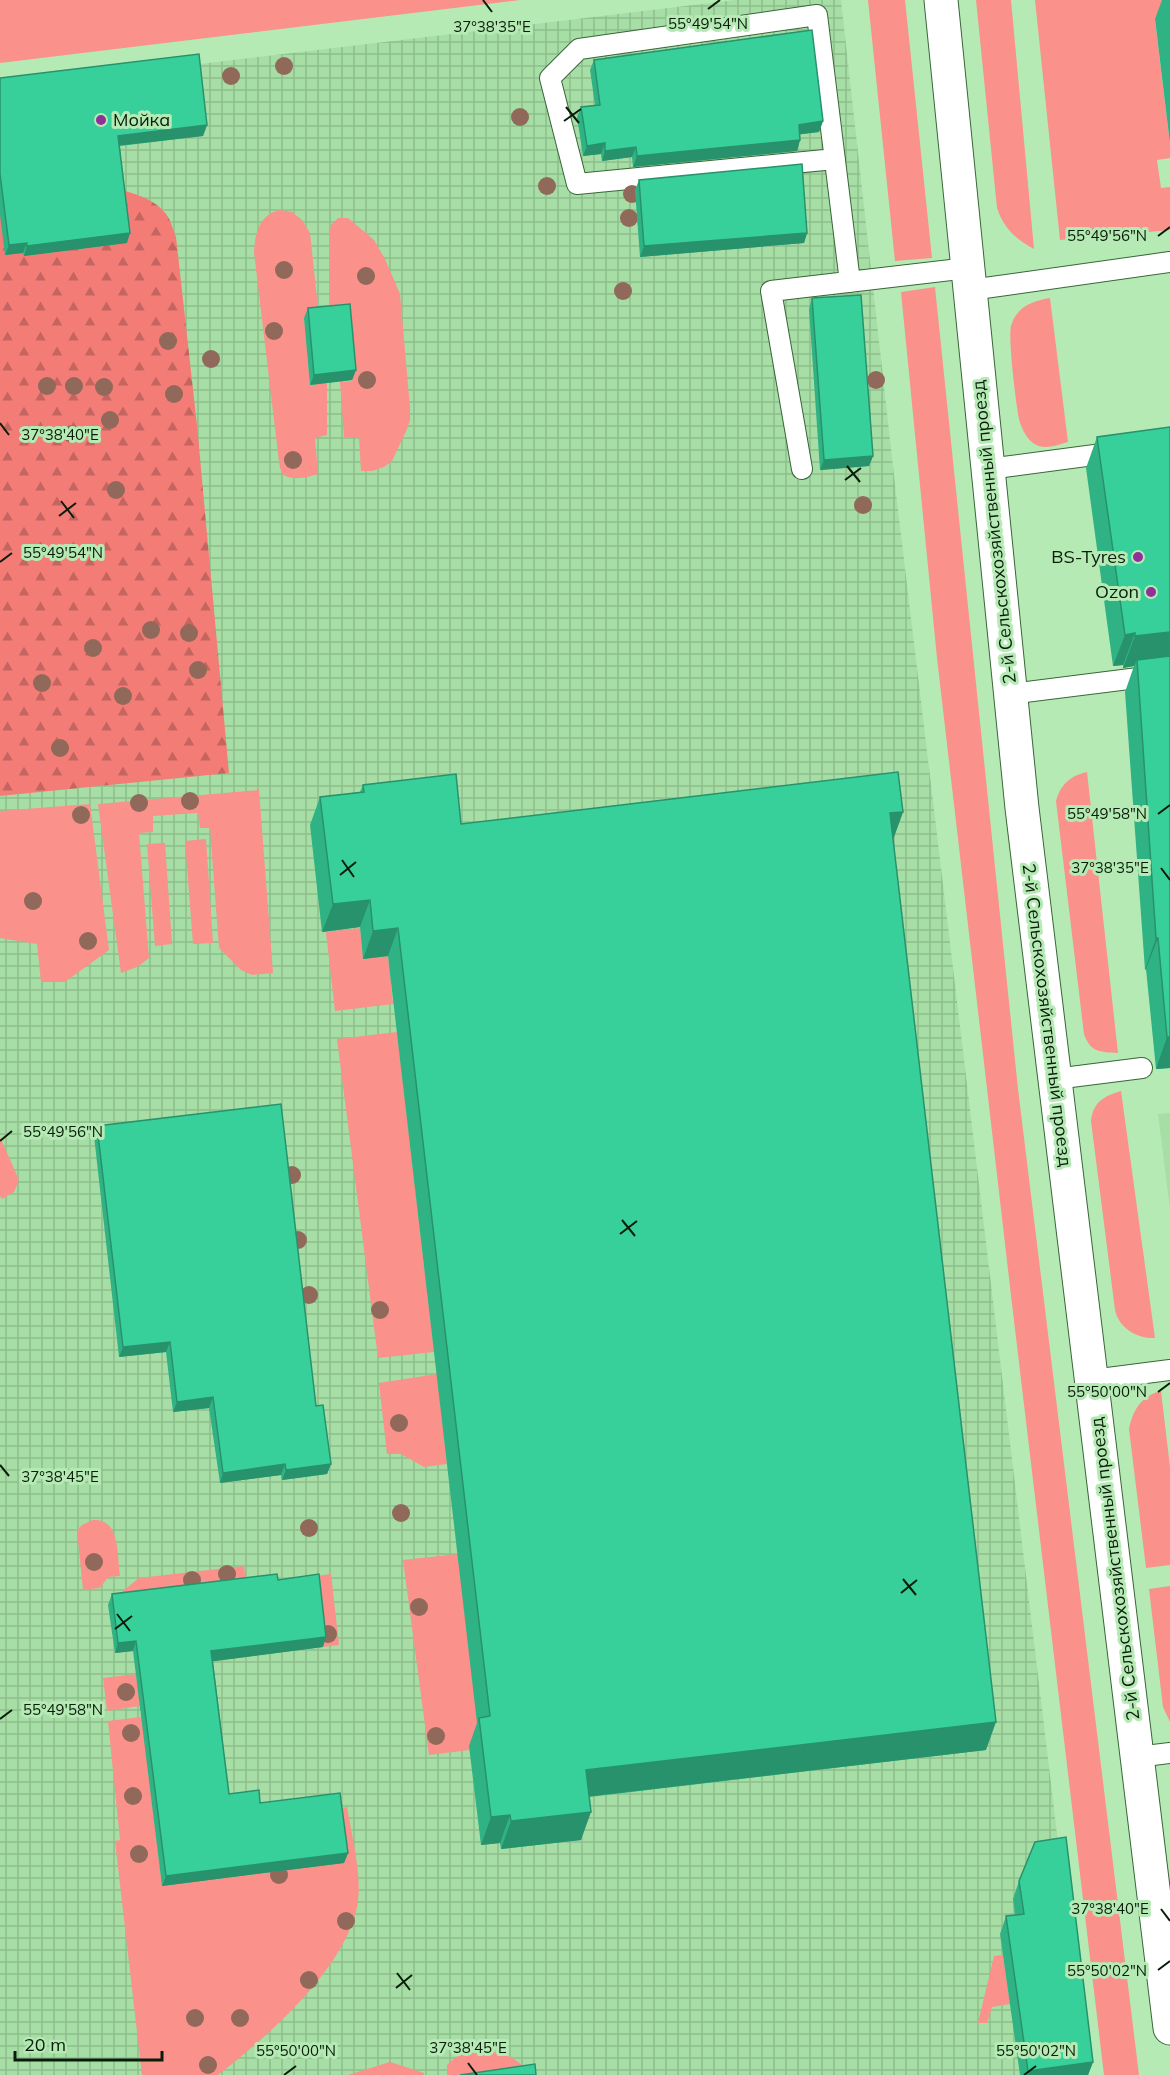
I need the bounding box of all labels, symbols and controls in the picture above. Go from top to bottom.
text: 55°49'54"N [668,14,748,33]
text: 37°38'35"E [453,17,531,36]
place label: Мойка [113,108,170,131]
marker: Мойка [94,113,108,127]
text: 55°49'56"N [1067,226,1147,245]
street label: 2-й Сельскохозяйственный проезд [966,379,1021,685]
text: 37°38'40"E [21,425,99,444]
text: 55°49'54"N [23,543,103,562]
place label: BS-Tyres [1051,545,1126,568]
marker: BS-Tyres [1131,550,1145,564]
place label: Ozon [1095,580,1139,603]
marker: Ozon [1144,585,1158,599]
text: 55°49'58"N [1067,804,1147,823]
text: 37°38'35"E [1071,858,1149,877]
street label: 2-й Сельскохозяйственный проезд [1017,862,1078,1168]
text: 55°49'56"N [23,1122,103,1141]
text: 55°50'00"N [1067,1382,1147,1401]
street label: 2-й Сельскохозяйственный проезд [1084,1416,1145,1722]
text: 37°38'45"E [21,1467,99,1486]
text: 55°49'58"N [23,1700,103,1719]
text: 37°38'40"E [1071,1899,1149,1918]
text: 55°50'02"N [1067,1961,1147,1980]
scale bar [15,2024,162,2062]
text: 20 m [24,2033,66,2056]
text: 37°38'45"E [429,2038,507,2057]
text: 55°50'00"N [256,2041,336,2060]
text: 55°50'02"N [996,2041,1076,2060]

